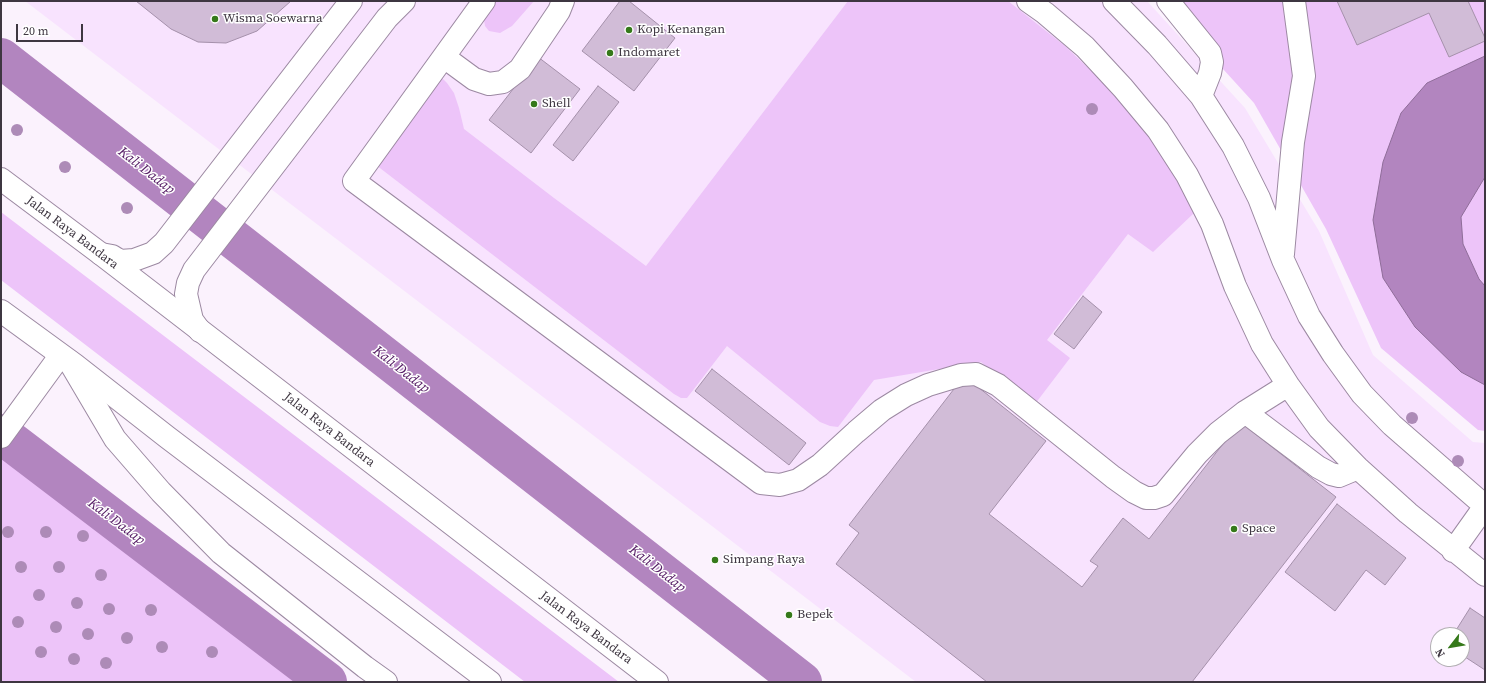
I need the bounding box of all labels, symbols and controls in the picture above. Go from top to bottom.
place label: Wisma Soewarna [223,11,323,27]
marker: Wisma Soewarna [210,14,220,24]
scale bar [18,16,85,42]
place label: Kopi Kenangan [637,22,725,38]
text: 20 m [23,23,49,39]
marker: Kopi Kenangan [624,25,634,35]
place label: Indomaret [618,45,680,61]
marker: Indomaret [605,48,615,58]
place label: Shell [542,96,571,112]
marker: Shell [529,99,539,109]
water label: Kali Dadap [114,144,178,198]
street label: Jalan Raya Bandara [23,193,121,273]
water label: Kali Dadap [369,343,433,397]
street label: Jalan Raya Bandara [280,389,378,471]
water label: Kali Dadap [84,495,148,549]
place label: Space [1242,521,1276,537]
marker: Space [1229,524,1239,534]
water label: Kali Dadap [625,542,689,596]
place label: Simpang Raya [723,552,805,568]
marker: Simpang Raya [710,555,720,565]
street label: Jalan Raya Bandara [537,588,635,668]
place label: Bepek [797,607,833,623]
marker: Bepek [784,610,794,620]
north arrow [1430,627,1470,667]
text: N [1432,646,1449,660]

